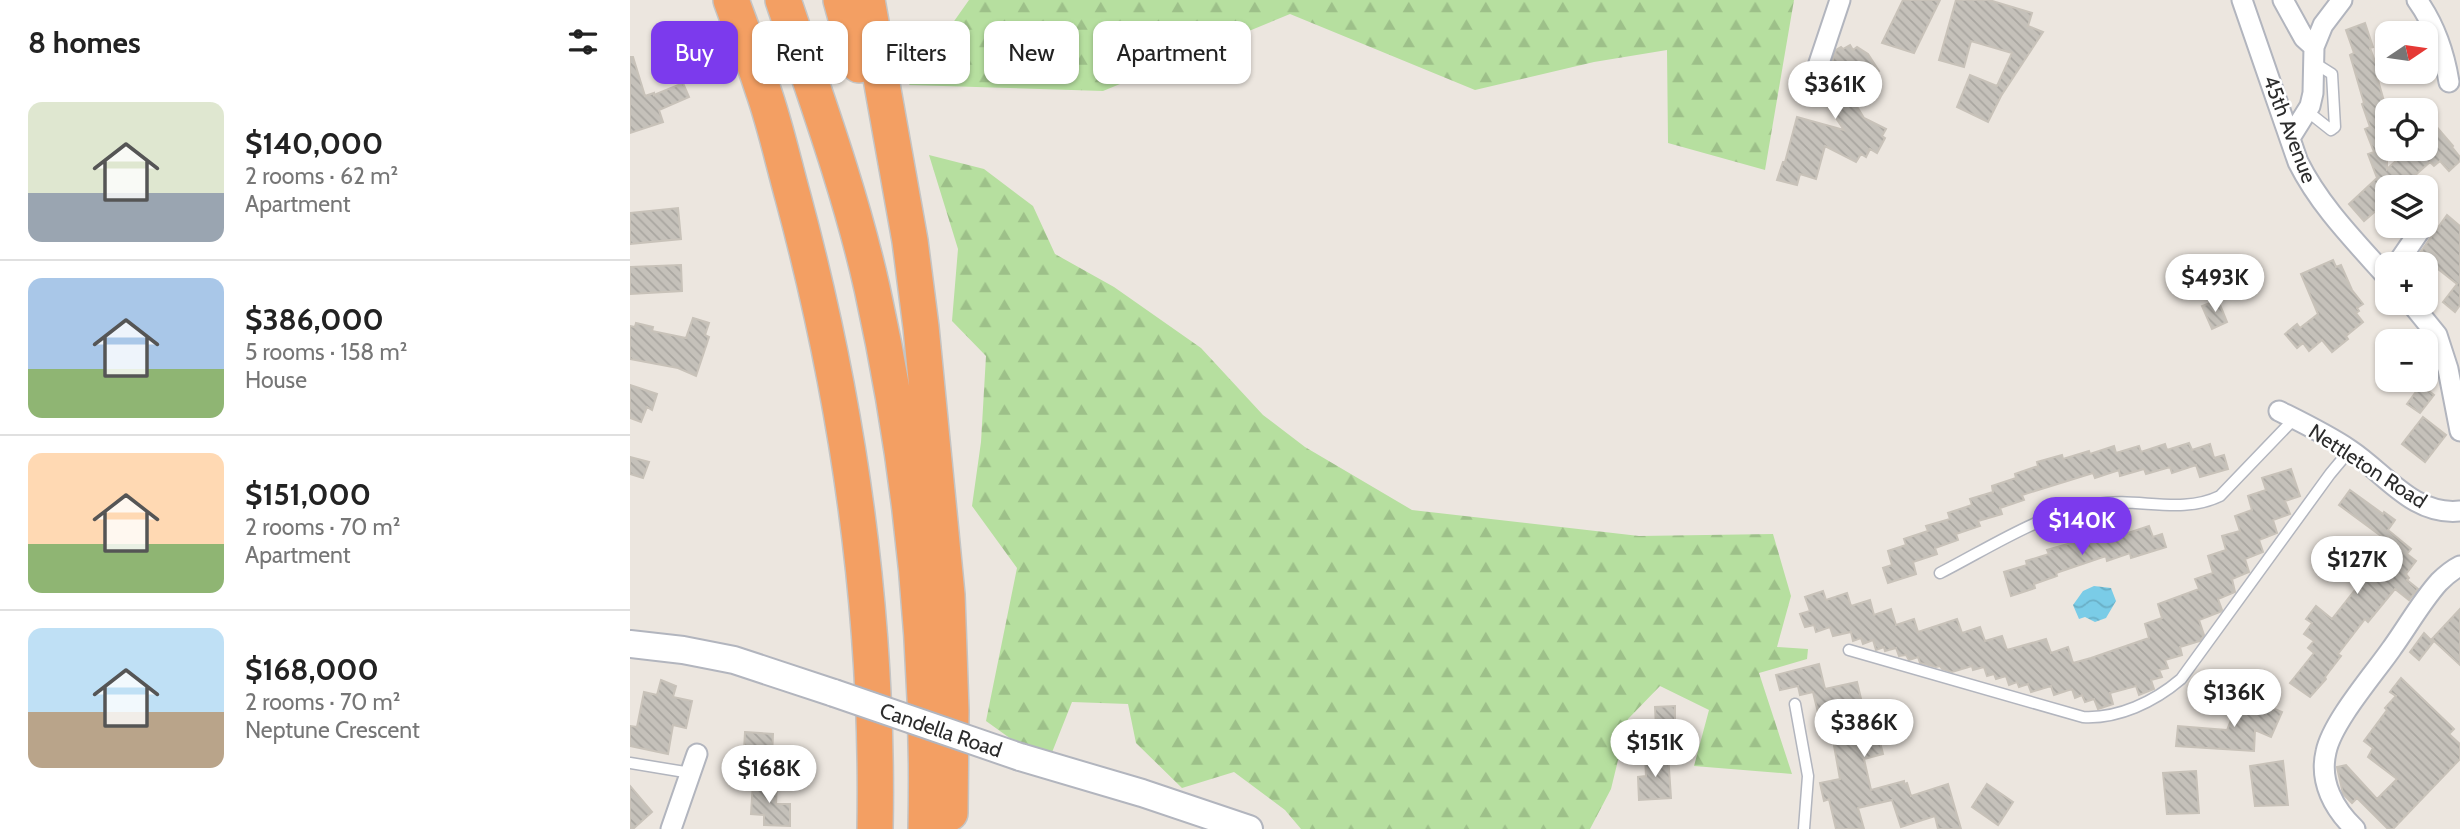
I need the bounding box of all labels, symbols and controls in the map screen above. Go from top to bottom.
chip: Buy [651,21,738,84]
chip: Rent [752,21,848,84]
chip: Filters [862,21,970,84]
chip: New [984,21,1079,84]
chip: Apartment [1093,21,1251,84]
north arrow [2375,21,2438,84]
map controls [2375,21,2438,392]
icon: filters [564,23,602,61]
text: 8 homes [28,24,141,61]
pin: $361K [1786,61,1884,121]
text: $361K [1804,70,1866,98]
street label: 45th Avenue [2258,72,2322,187]
button: locate [2375,98,2438,161]
text: $140,000 [245,125,383,162]
icon: home [84,130,168,214]
text: 2 rooms · 62 m² [245,162,398,190]
button: layers [2375,175,2438,238]
text: Apartment [245,190,350,218]
button: + [2375,252,2438,315]
pin: $493K [2166,254,2264,314]
text: $493K [2181,263,2249,291]
text: $386,000 [245,301,384,338]
icon: home [84,306,168,390]
button: − [2375,329,2438,392]
text: 5 rooms · 158 m² [245,338,407,366]
text: House [245,366,307,394]
street label: Nettleton Road [2304,419,2432,513]
text: $151,000 [245,476,371,513]
icon: home [84,481,168,565]
pin: $140K [2033,498,2131,557]
text: $140K [2049,506,2115,534]
text: 2 rooms · 70 m² [245,513,400,541]
pin: $127K [2308,536,2406,596]
text: Apartment [245,541,350,569]
text: $127K [2327,545,2387,573]
text: $168,000 [245,651,379,688]
icon: home [84,656,168,740]
pin: $136K [2185,670,2283,729]
text: $136K [2203,678,2265,706]
text: 2 rooms · 70 m² [245,688,400,716]
street label: Candella Road [877,697,1005,763]
pin: $386K [1815,700,1913,759]
text: $386K [1831,708,1897,736]
text: Neptune Crescent [245,716,420,744]
pin: $151K [1606,720,1704,779]
text: $151K [1626,728,1684,756]
pin: $168K [720,746,818,805]
text: $168K [737,754,801,782]

